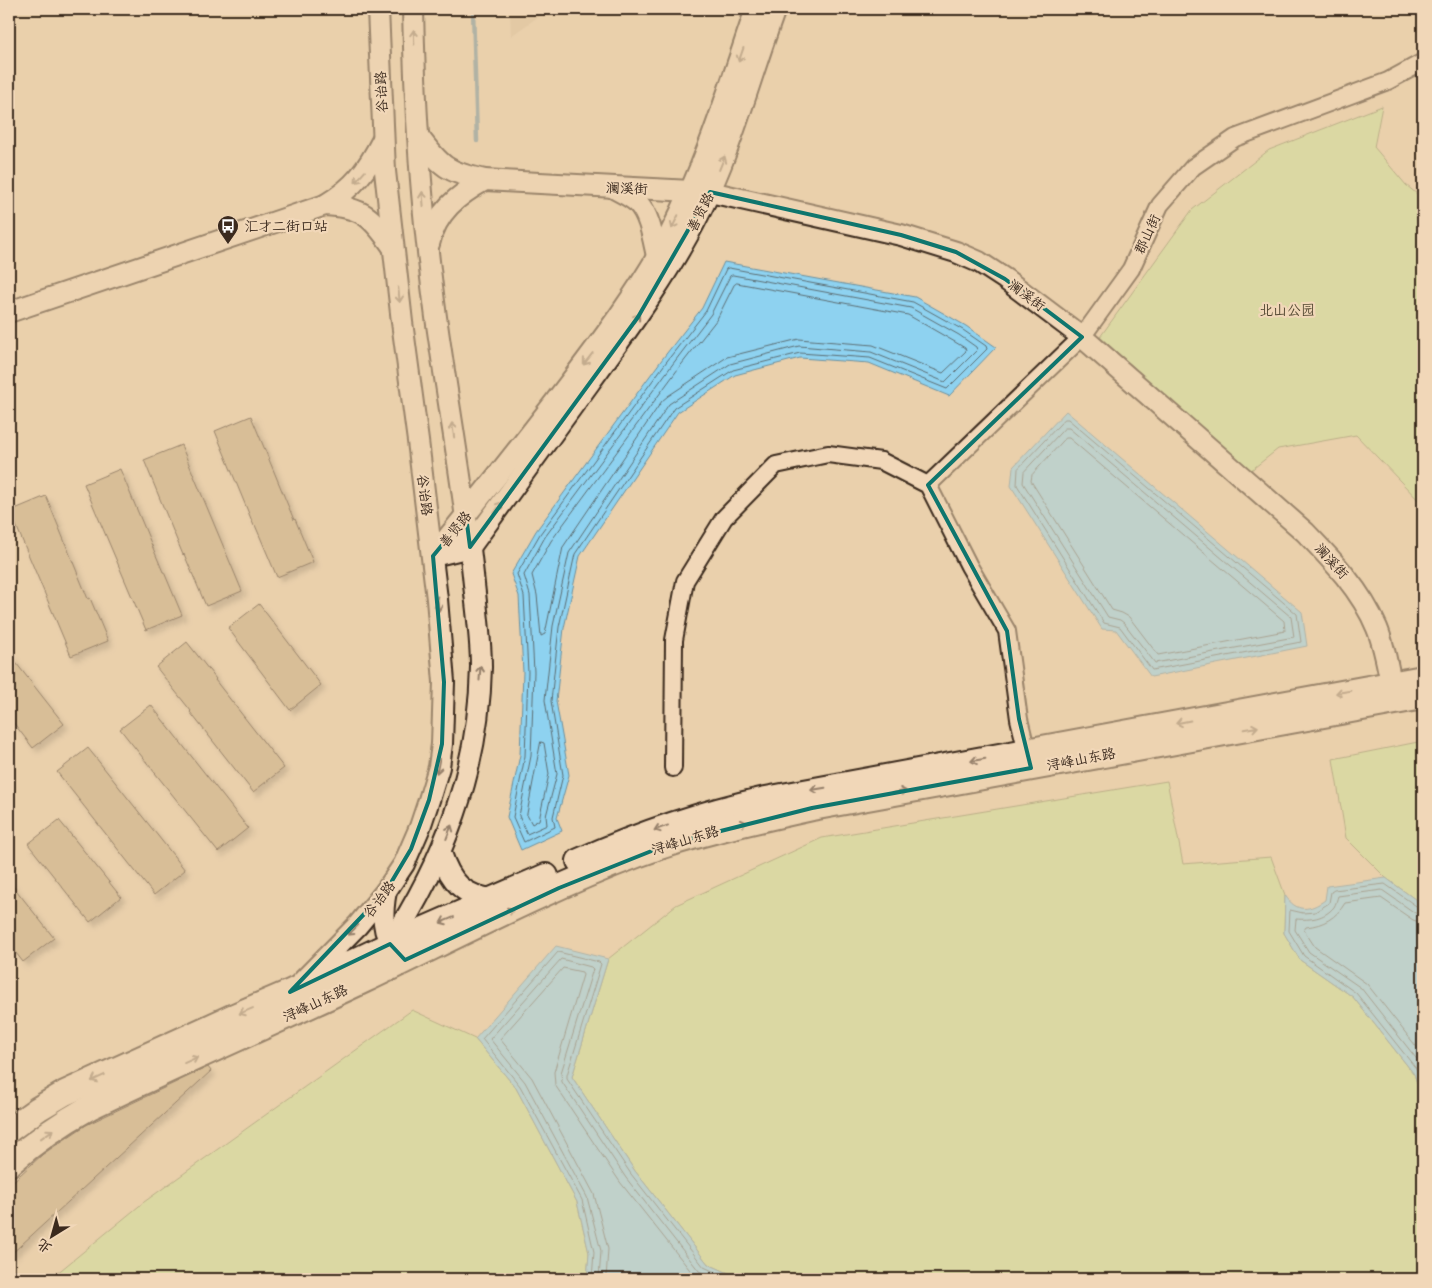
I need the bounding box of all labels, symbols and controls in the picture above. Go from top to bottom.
one-way arrow [409,29,419,46]
one-way arrow [736,47,745,62]
street label: 谷诒路 [371,71,391,113]
one-way arrow [718,156,727,171]
one-way arrow [354,170,366,183]
street label: 澜溪街 [606,178,648,198]
street label: 善贤路 [682,189,718,235]
one-way arrow [418,192,428,208]
street label: 郡山街 [1130,211,1164,257]
bus stop icon: 汇才二街口站 [216,214,240,245]
one-way arrow [670,215,680,230]
place label: 汇才二街口站 [244,217,328,235]
street label: 澜溪街 [1005,275,1049,315]
one-way arrow [394,287,404,303]
park label: 北山公园 [1259,301,1315,319]
one-way arrow [630,313,640,327]
one-way arrow [583,352,593,366]
one-way arrow [448,422,458,438]
street label: 谷诒路 [414,473,436,517]
one-way arrow [493,501,503,515]
street label: 善贤路 [435,507,475,551]
street label: 澜溪街 [1311,539,1353,583]
one-way arrow [433,596,443,612]
one-way arrow [476,665,485,681]
one-way arrow [1335,688,1351,698]
one-way arrow [1176,718,1192,728]
one-way arrow [1242,722,1258,732]
street label: 浔峰山东路 [1045,743,1117,775]
one-way arrow [971,756,987,766]
one-way arrow [433,758,443,774]
one-way arrow [811,785,827,795]
one-way arrow [891,787,907,797]
one-way arrow [732,819,748,828]
street label: 浔峰山东路 [649,821,721,859]
one-way arrow [654,824,669,833]
one-way arrow [445,825,454,840]
street label: 谷诒路 [359,877,399,921]
one-way arrow [499,907,514,917]
one-way arrow [440,915,455,925]
one-way arrow [346,924,359,936]
street label: 浔峰山东路 [279,980,351,1026]
one-way arrow [239,1006,254,1016]
one-way arrow [183,1055,198,1064]
one-way arrow [91,1074,106,1083]
one-way arrow [40,1129,54,1139]
north arrow [28,1210,78,1260]
text: 北 [33,1235,55,1258]

